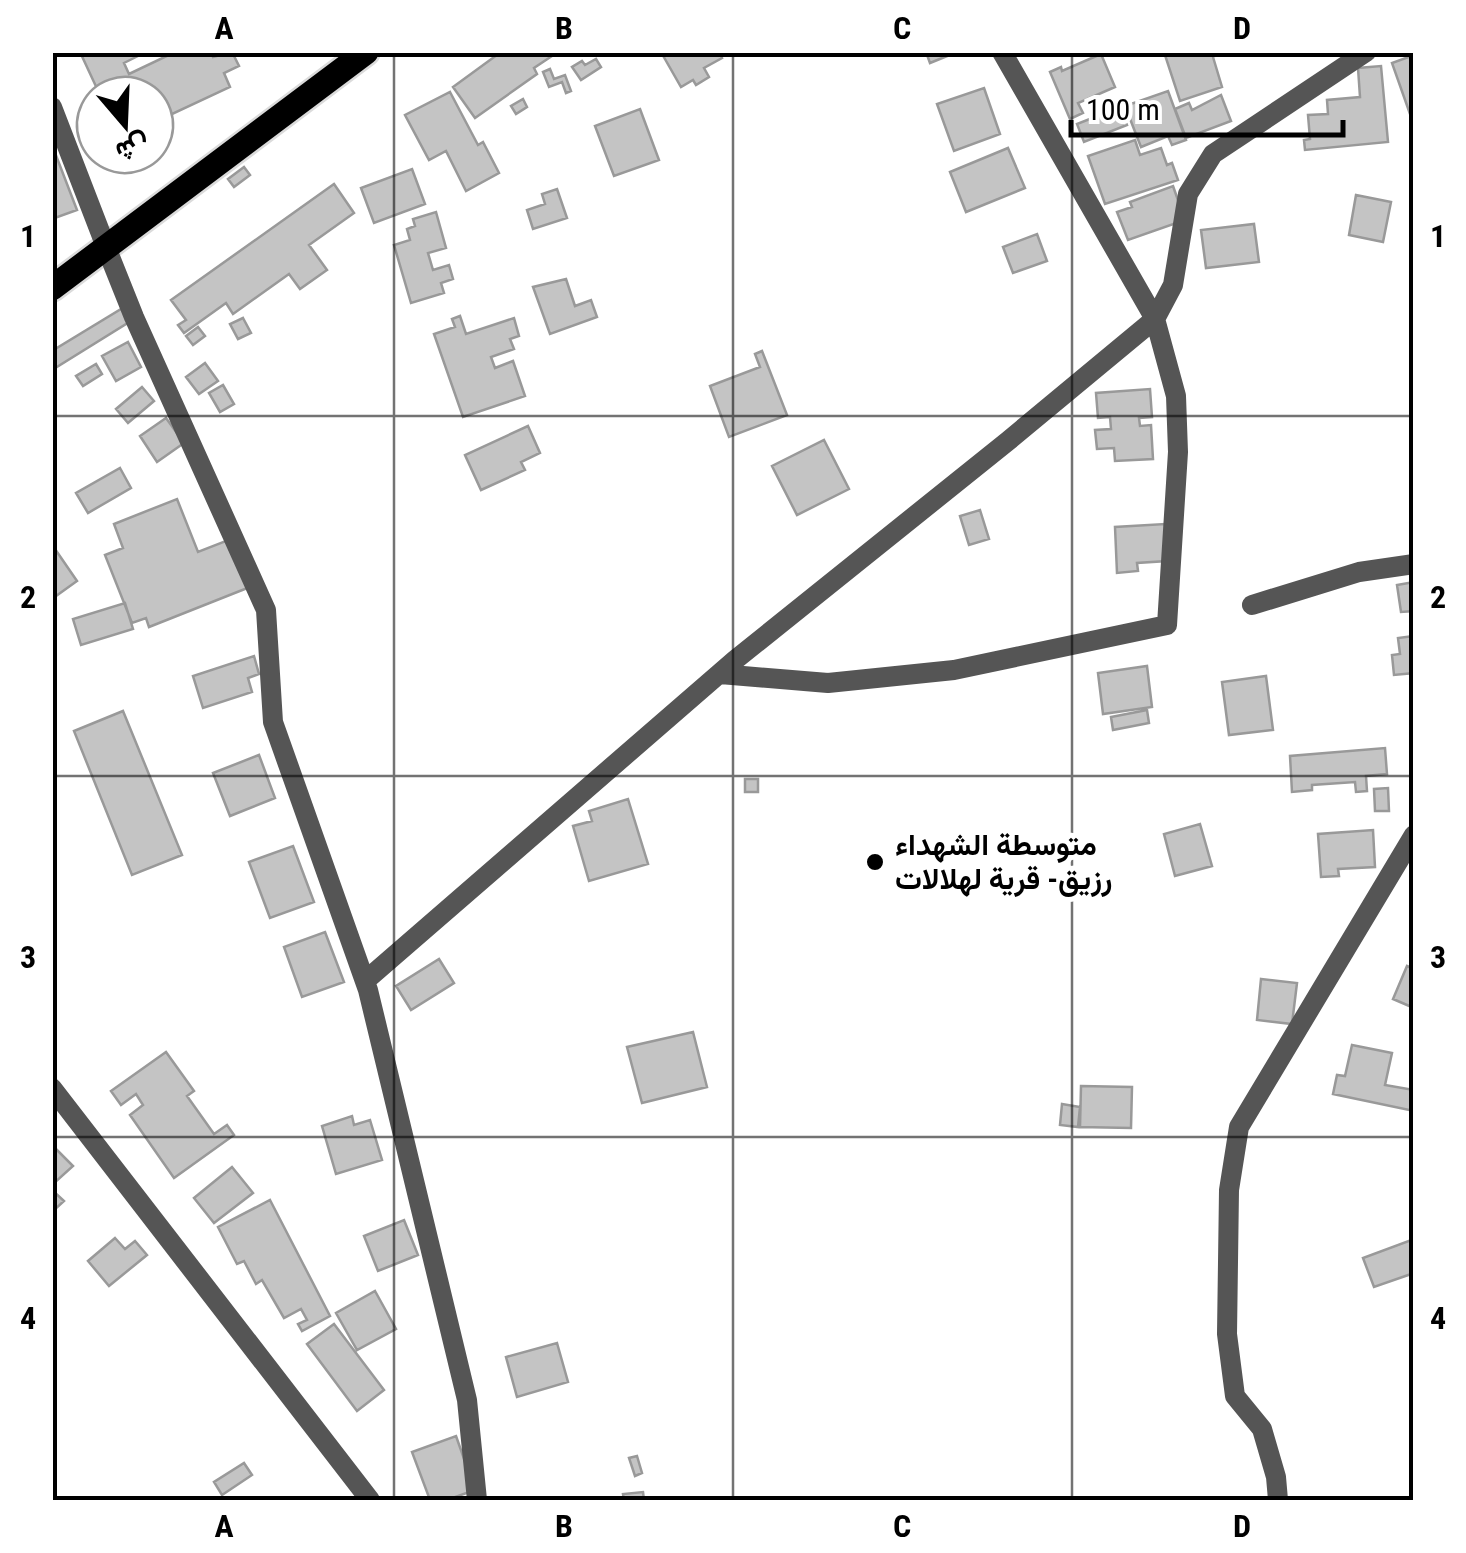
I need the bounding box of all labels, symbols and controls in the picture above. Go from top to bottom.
text: A [214,9,234,47]
text: B [555,9,573,47]
text: C [893,9,911,47]
text: D [1233,9,1251,47]
north arrow [75,75,175,175]
scale bar [1071,75,1344,137]
text: 100 m [1086,92,1160,127]
text: ش [112,127,154,169]
text: 1 [20,217,36,255]
text: 1 [1430,217,1446,255]
text: 2 [20,578,36,616]
text: 2 [1430,578,1446,616]
place label: متوسطة الشهداء رزيق- قرية لهلالات [895,827,1112,897]
marker: متوسطة الشهداء رزيق- قرية لهلالات [864,851,886,873]
text: 3 [20,938,36,976]
text: 3 [1430,938,1446,976]
text: 4 [20,1299,36,1337]
text: 4 [1430,1299,1446,1337]
text: A [214,1507,234,1545]
text: B [555,1507,573,1545]
text: C [893,1507,911,1545]
text: D [1233,1507,1251,1545]

